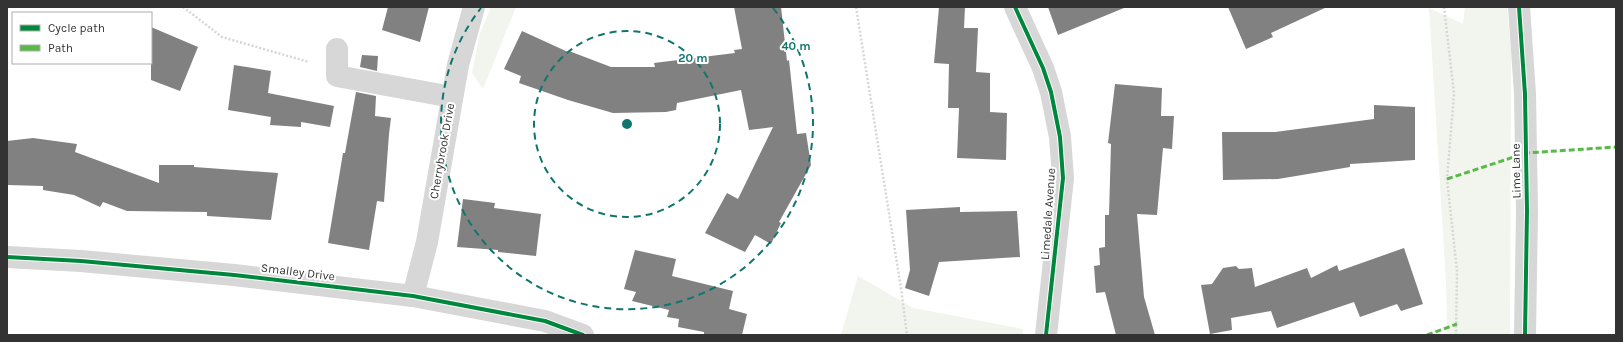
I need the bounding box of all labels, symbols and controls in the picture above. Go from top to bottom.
legend [12,12,152,64]
text: Cycle path [48,21,105,35]
text: 40 m [781,39,811,53]
text: Path [48,41,73,55]
text: 20 m [678,51,708,65]
street label: Cherrybrook Drive [427,102,457,200]
centre of rings [620,117,634,131]
street label: Lime Lane [1509,143,1523,199]
street label: Limedale Avenue [1038,168,1058,260]
street label: Smalley Drive [260,261,336,283]

